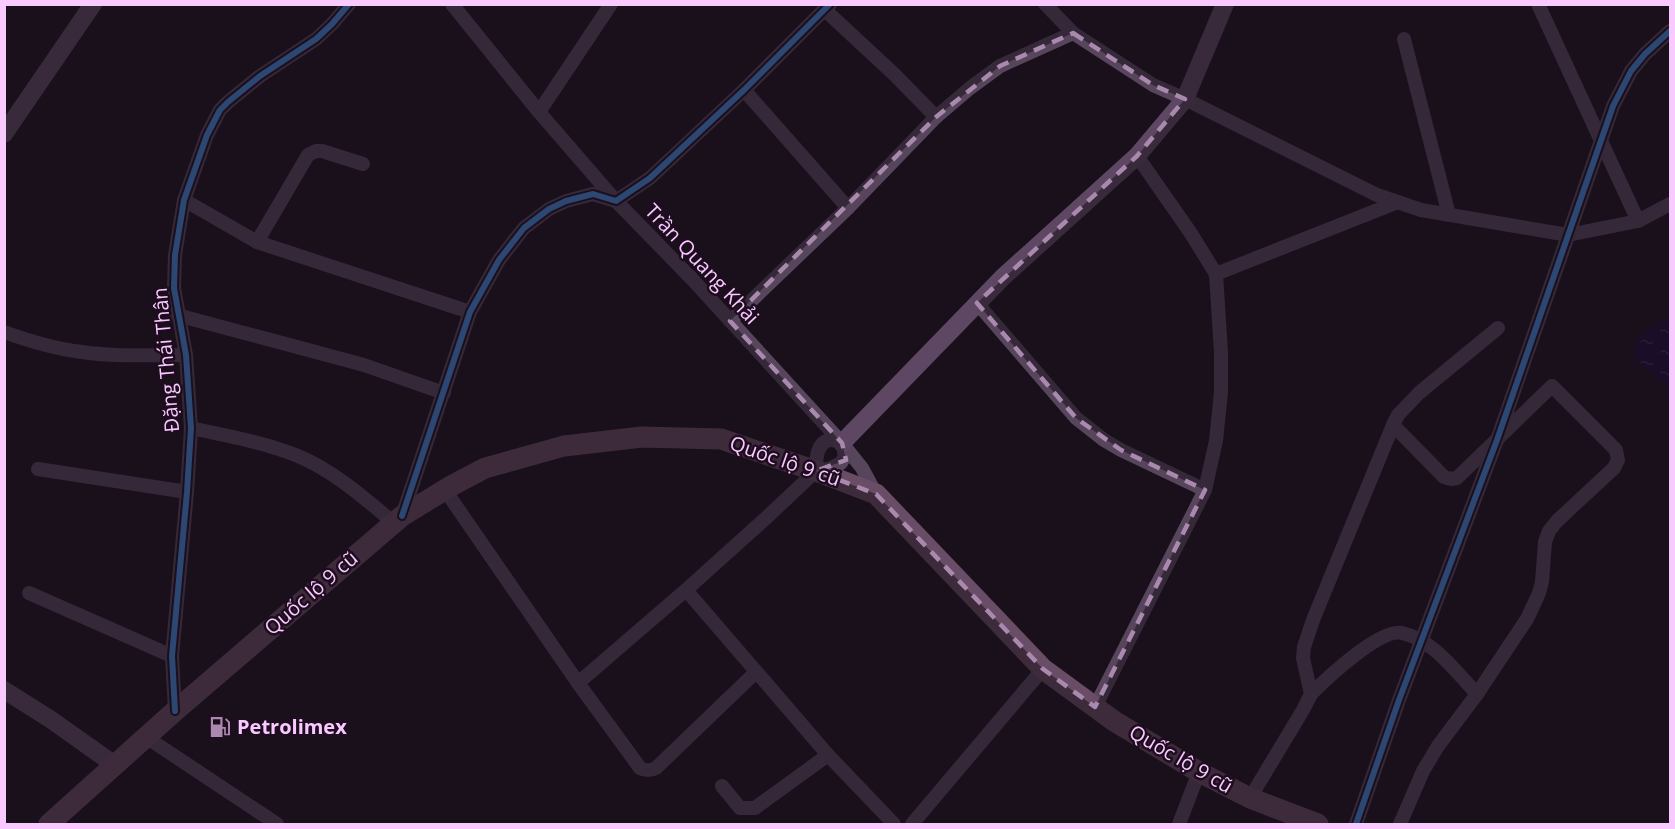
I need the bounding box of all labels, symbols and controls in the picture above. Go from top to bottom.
street label: Trần Quang Khải [639,198,765,330]
street label: Đặng Thái Thân [146,287,185,434]
street label: Quốc lộ 9 cũ [726,429,844,492]
street label: Quốc lộ 9 cũ [258,545,363,641]
place label: Petrolimex [237,713,347,740]
fuel station icon: Petrolimex [208,715,232,739]
street label: Quốc lộ 9 cũ [1125,718,1238,799]

